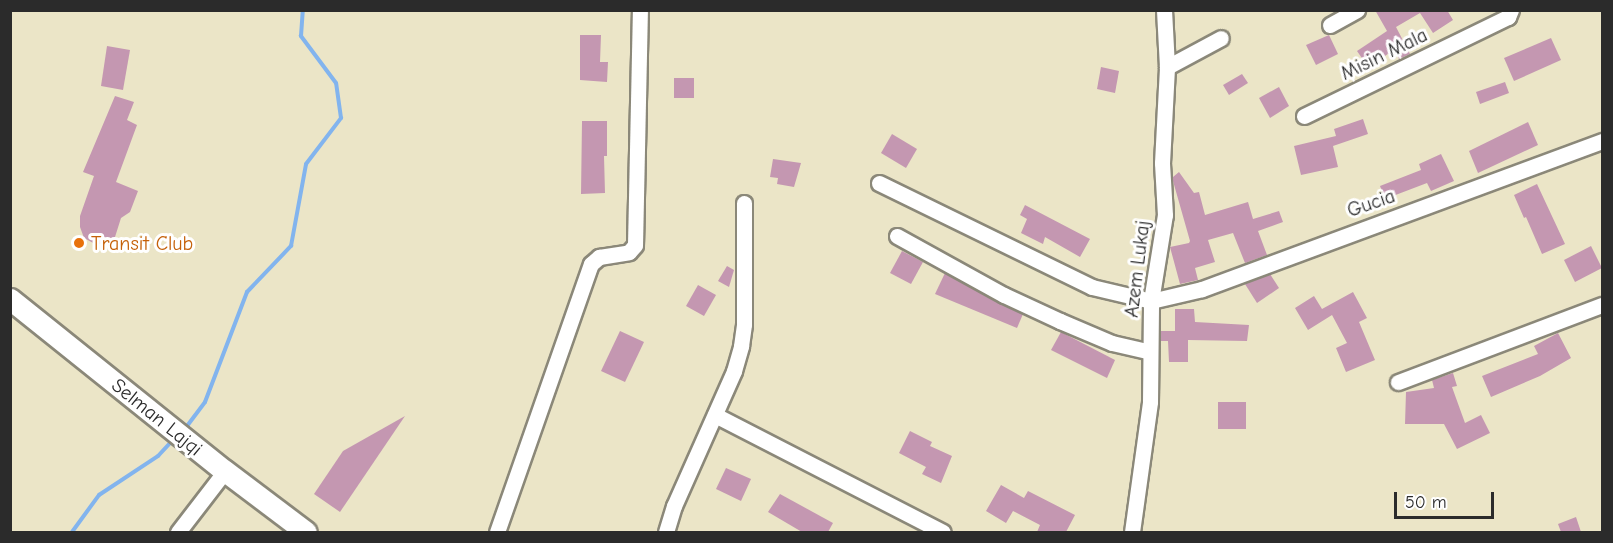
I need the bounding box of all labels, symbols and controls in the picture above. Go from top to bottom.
street label: Misin Mala [1337,23,1431,85]
street label: Gucia [1344,184,1398,222]
street label: Azem Lukaj [1119,219,1155,319]
place label: Transit Club [91,231,193,255]
marker: Transit Club [72,236,86,250]
street label: Selman Lajqi [107,373,207,461]
scale bar [1397,480,1498,518]
text: 50 m [1405,492,1447,513]

